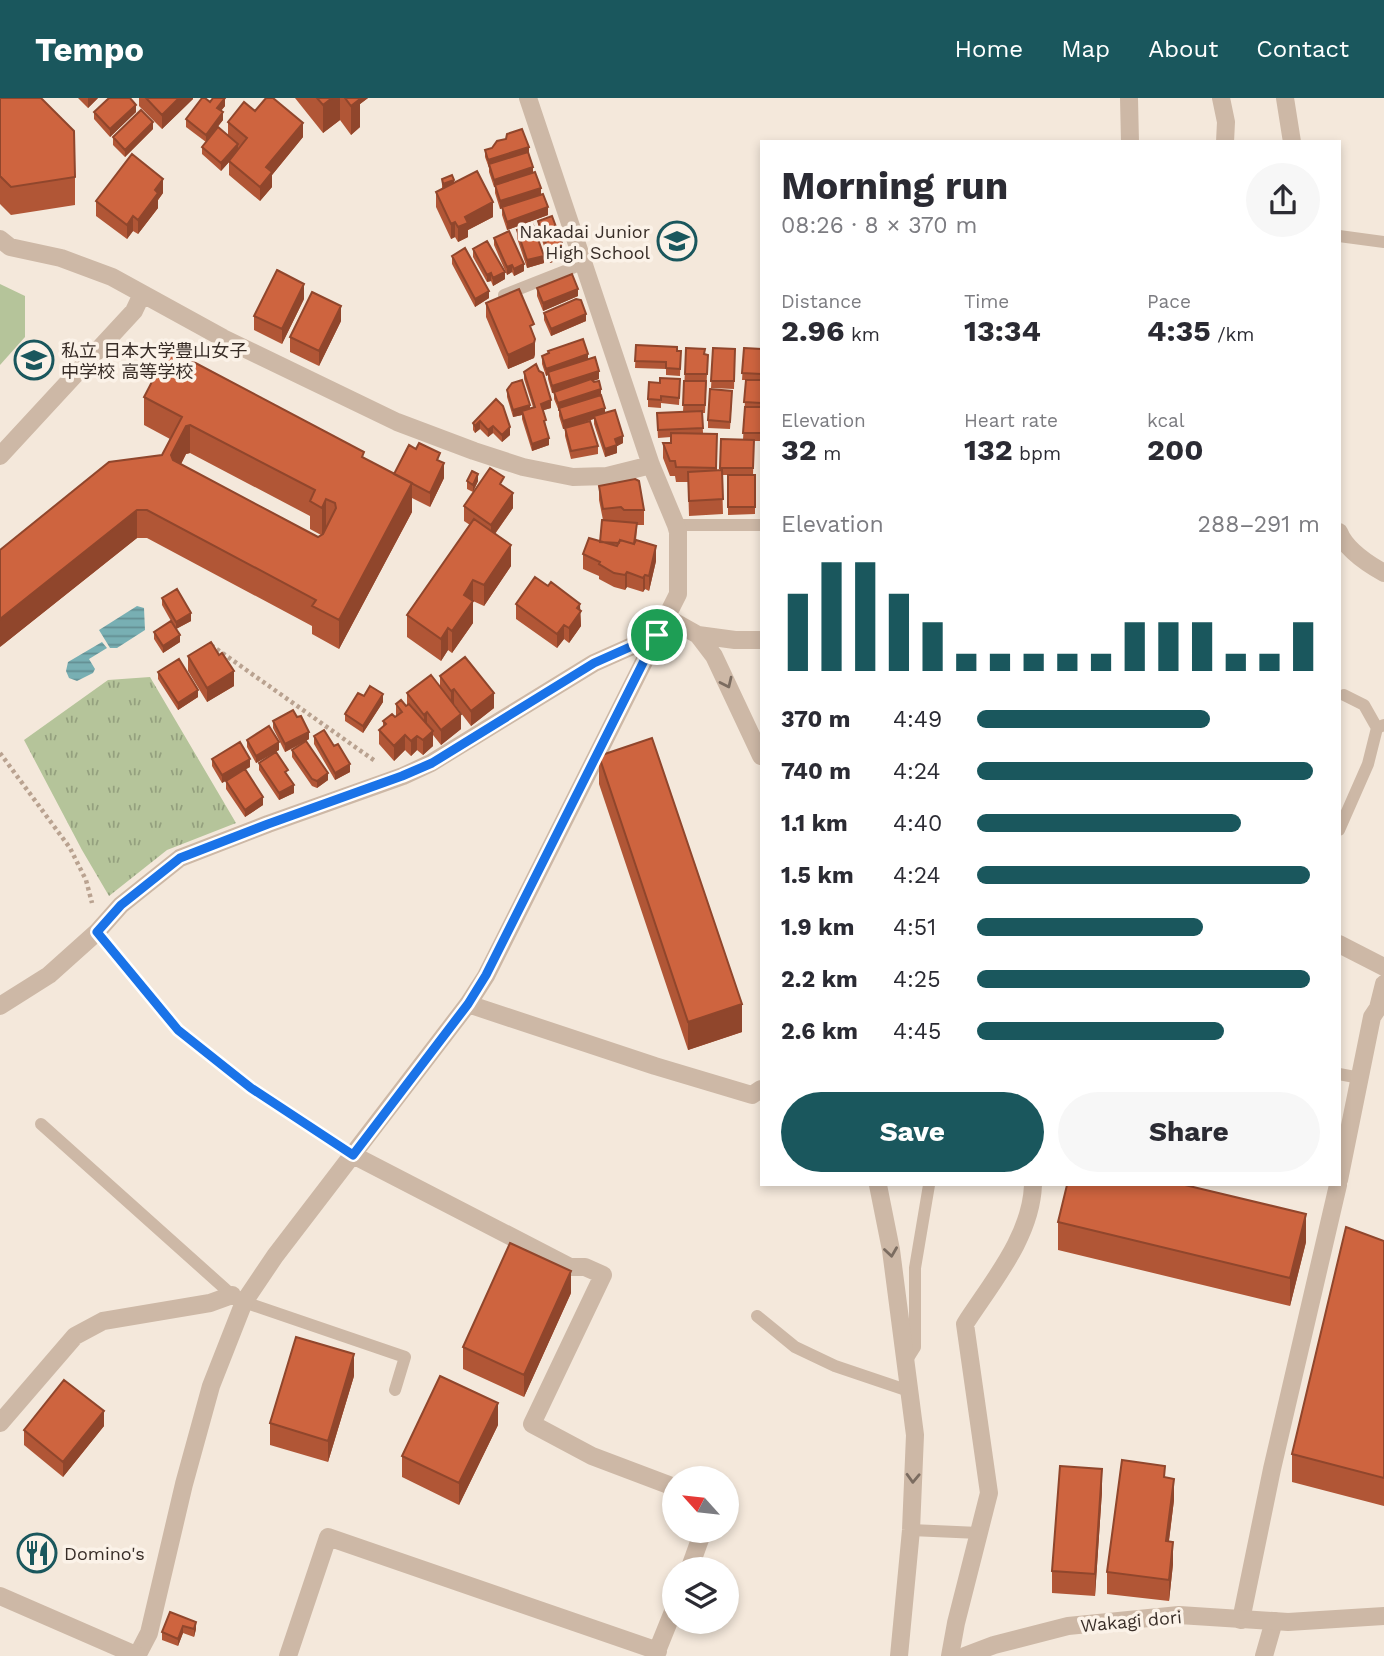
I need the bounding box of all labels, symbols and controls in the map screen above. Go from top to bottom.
text: Tempo [35,30,144,69]
text: Home [955,35,1023,63]
text: Map [1061,35,1110,63]
text: About [1148,35,1218,63]
text: Contact [1256,35,1349,63]
button: share [1246,163,1320,237]
text: Morning run [781,164,1008,208]
text: 08:26 · 8 × 370 m [781,212,977,239]
school or university icon: Nakadai Junior High School [656,220,698,262]
place label: Nakadai Junior High School [519,221,650,263]
text: Distance [781,290,862,313]
text: Time [964,290,1009,313]
text: Pace [1147,290,1191,313]
text: 2.96 [781,313,845,348]
text: 13:34 [964,313,1041,348]
text: 4:35 [1147,313,1211,348]
text: km [845,323,880,346]
text: /km [1211,323,1254,346]
school or university icon: 私立 日本大学豊山女子 中学校 高等学校 [13,339,55,381]
place label: 私立 日本大学豊山女子 中学校 高等学校 [61,340,247,382]
text: Elevation [781,409,866,432]
text: Heart rate [964,409,1058,432]
text: kcal [1147,409,1185,432]
text: 32 [781,432,817,467]
text: 132 [964,432,1013,467]
text: 200 [1147,432,1204,467]
text: m [817,442,841,465]
text: bpm [1013,442,1061,465]
text: Elevation [781,511,884,538]
text: 288–291 m [1198,511,1320,538]
pin [627,605,687,665]
icon: arrive [638,616,676,654]
one-way arrow [719,676,733,688]
text: 370 m [781,706,850,733]
text: 4:49 [893,706,942,733]
text: 740 m [781,758,851,785]
text: 4:24 [893,758,941,785]
text: 1.1 km [781,810,848,837]
text: 4:40 [893,810,942,837]
text: 1.5 km [781,862,854,889]
text: 4:24 [893,862,941,889]
text: 1.9 km [781,914,854,941]
text: 4:51 [893,914,936,941]
text: 2.2 km [781,966,858,993]
text: 4:25 [893,966,941,993]
text: 2.6 km [781,1018,858,1045]
text: 4:45 [893,1018,941,1045]
button: Save [781,1092,1044,1172]
button: Share [1058,1092,1320,1172]
one-way arrow [883,1246,898,1257]
north arrow [662,1466,738,1544]
map controls [662,1466,739,1634]
one-way arrow [906,1472,921,1483]
restaurant icon: Domino's [16,1532,58,1574]
place label: Domino's [64,1543,145,1564]
button: layers [662,1557,739,1634]
street label: Wakagi dori [1079,1606,1183,1636]

